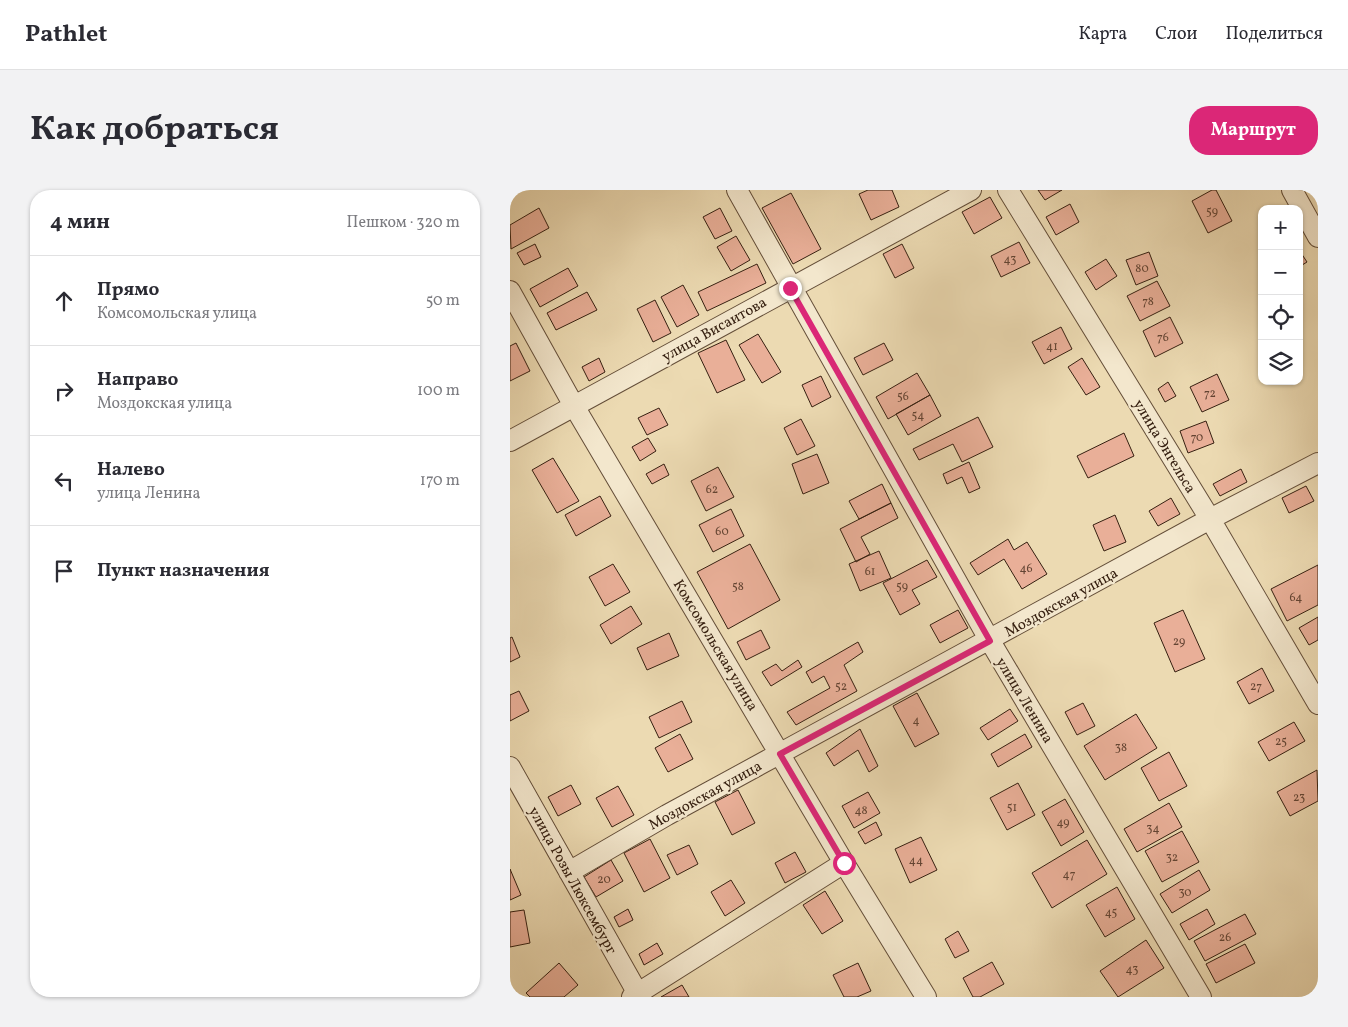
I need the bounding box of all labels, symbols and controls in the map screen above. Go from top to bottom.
text: Pathlet [25,18,107,52]
text: Карта [1079,22,1127,47]
text: Слои [1155,22,1197,47]
text: Поделиться [1225,22,1323,47]
text: Как добраться [30,106,279,154]
button: Маршрут [1189,106,1318,155]
house number: 59 [1206,204,1218,220]
map controls [1258,205,1303,385]
button: + [1258,205,1303,250]
text: 4 мин [50,208,110,237]
text: Пешком · 320 m [347,212,460,234]
button: − [1258,250,1303,295]
house number: 43 [1004,252,1016,268]
house number: 80 [1135,261,1149,277]
text: Прямо [97,277,159,303]
route end [779,277,802,300]
icon: ahead [50,287,78,315]
text: 50 m [426,290,460,312]
street label: улица Висаитова [658,293,771,368]
house number: 78 [1142,294,1154,310]
button: locate [1258,295,1303,340]
text: Комсомольская улица [97,303,257,325]
house number: 76 [1157,330,1169,346]
house number: 41 [1046,339,1058,355]
button: layers [1258,340,1303,385]
text: Направо [97,367,179,393]
icon: right [50,377,78,405]
text: 100 m [417,380,460,402]
house number: 72 [1204,386,1216,402]
house number: 56 [897,389,909,405]
text: Моздокская улица [97,393,232,415]
street label: улица Энгельса [1127,396,1200,498]
house number: 54 [912,408,924,424]
house number: 70 [1191,430,1203,446]
text: Налево [97,457,165,483]
icon: left [50,467,78,495]
text: 170 m [420,470,460,492]
house number: 62 [706,482,718,498]
text: улица Ленина [97,483,200,505]
house number: 60 [715,524,729,540]
icon: arrive [50,557,78,585]
text: Пункт назначения [97,558,270,584]
house number: 46 [1019,561,1033,577]
street label: Моздокская улица [1001,563,1122,643]
house number: 61 [865,564,875,580]
street label: Комсомольская улица [667,576,762,716]
house number: 58 [732,579,744,595]
house number: 59 [896,579,908,595]
house number: 64 [1290,590,1302,606]
house number: 29 [1173,634,1185,650]
street label: улица Ленина [990,654,1058,748]
house number: 52 [835,679,847,695]
house number: 27 [1250,679,1262,695]
house number: 4 [912,713,920,729]
house number: 25 [1275,734,1287,750]
house number: 38 [1115,740,1127,756]
street label: Моздокская улица [645,756,766,836]
house number: 23 [1293,790,1305,806]
house number: 51 [1007,800,1017,816]
street label: улица Розы Люксембург [522,803,621,959]
house number: 48 [854,803,868,819]
house number: 49 [1056,815,1070,831]
house number: 34 [1146,821,1160,837]
house number: 32 [1166,850,1178,866]
route start [833,852,856,875]
house number: 44 [909,853,923,869]
house number: 47 [1063,867,1076,883]
house number: 20 [597,872,611,888]
house number: 30 [1178,885,1192,901]
house number: 45 [1105,905,1118,921]
house number: 26 [1219,930,1231,946]
house number: 43 [1126,962,1138,978]

